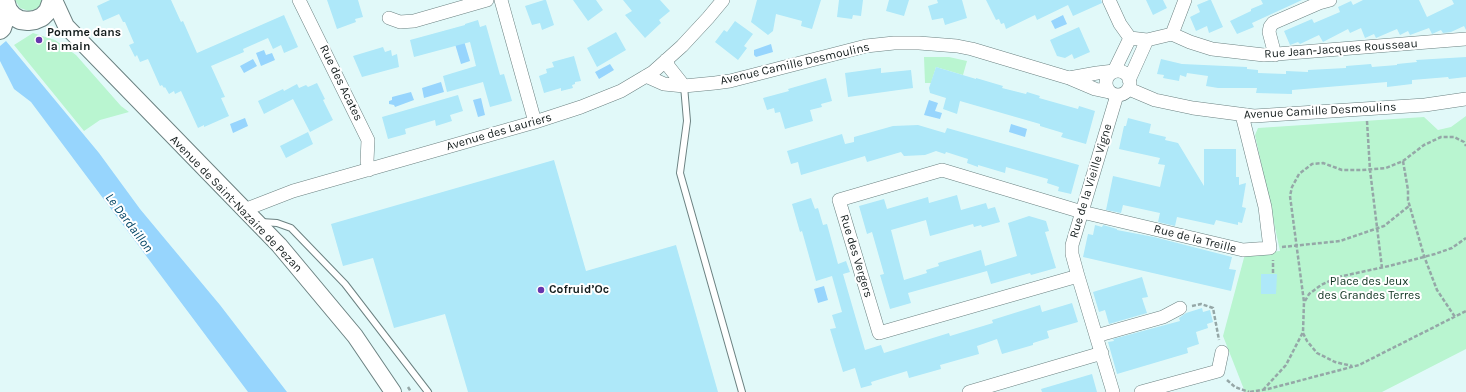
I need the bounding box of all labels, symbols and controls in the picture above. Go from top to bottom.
place label: Pomme dans la main [47,26,121,54]
marker: Pomme dans la main [34,35,44,45]
street label: Rue Jean-Jacques Rousseau [1264,36,1418,62]
street label: Avenue Camille Desmoulins [719,40,871,88]
street label: Rue des Acates [316,43,366,123]
street label: Avenue Camille Desmoulins [1243,100,1397,122]
street label: Avenue des Lauriers [445,110,553,154]
street label: Rue de la Vieille Vigne [1067,122,1115,240]
street label: Avenue de Saint-Nazaire de Pezan [167,133,305,275]
water label: Le Dardaillon [102,190,156,256]
street label: Rue des Vergers [836,213,876,299]
street label: Rue de la Treille [1152,222,1238,256]
park label: Place des Jeux des Grandes Terres [1317,275,1421,303]
place label: Cofruid’Oc [549,283,609,297]
marker: Cofruid’Oc [536,285,546,295]

